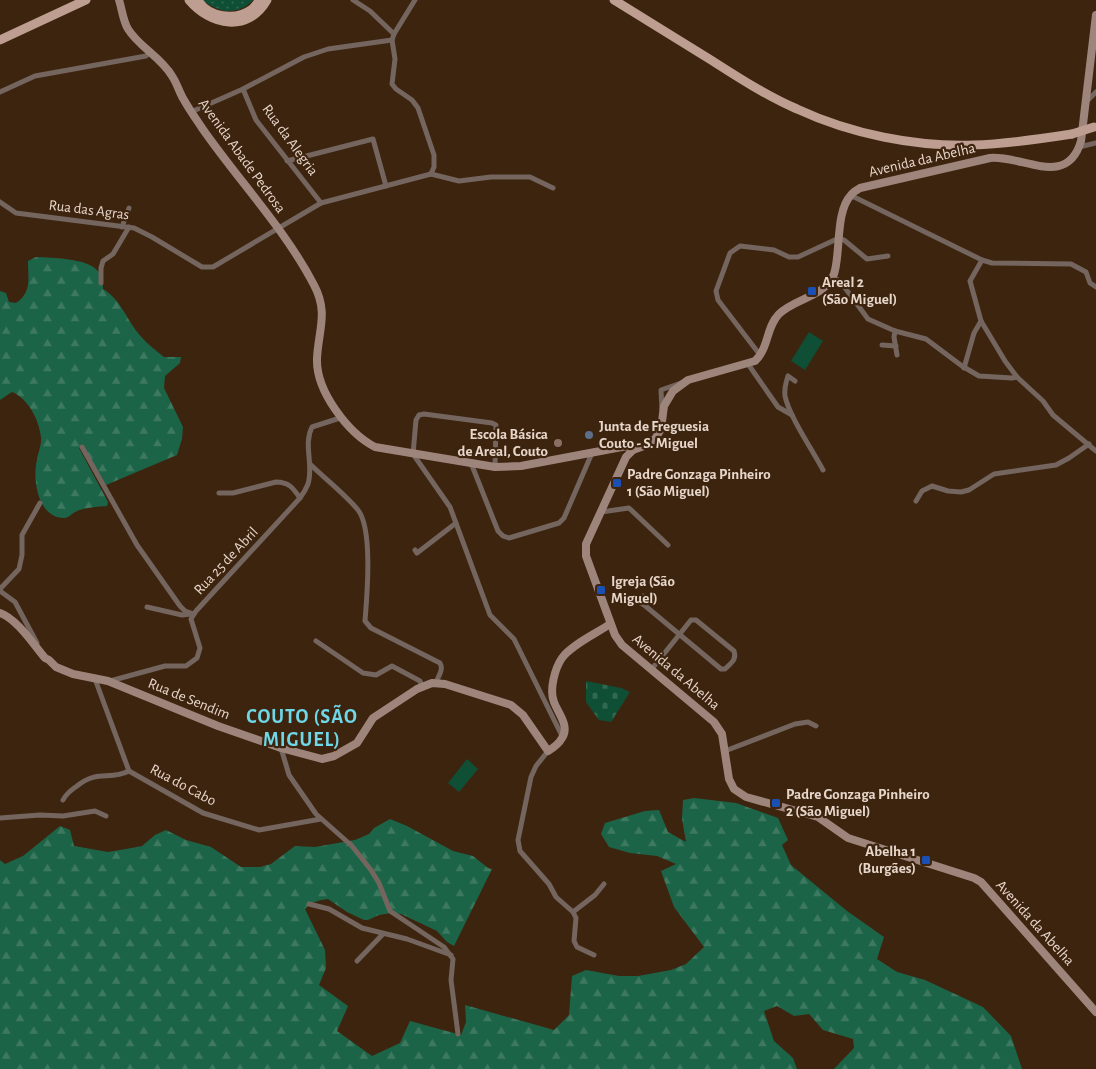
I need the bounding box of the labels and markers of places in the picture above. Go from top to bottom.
place label: Areal 2 (São Miguel) [822,275,897,307]
marker: Areal 2 (São Miguel) [806,285,818,297]
place label: Junta de Freguesia Couto - S. Miguel [599,419,709,451]
place label: Escola Básica de Areal, Couto [458,427,548,459]
marker: Junta de Freguesia Couto - S. Miguel [583,429,595,441]
marker: Escola Básica de Areal, Couto [552,437,564,449]
place label: Padre Gonzaga Pinheiro 1 (São Miguel) [627,467,771,499]
marker: Padre Gonzaga Pinheiro 1 (São Miguel) [611,477,623,489]
place label: Igreja (São Miguel) [611,574,675,606]
marker: Igreja (São Miguel) [595,584,607,596]
place label: Padre Gonzaga Pinheiro 2 (São Miguel) [786,787,930,819]
marker: Padre Gonzaga Pinheiro 2 (São Miguel) [770,797,782,809]
place label: Abelha 1 (Burgães) [858,844,916,876]
marker: Abelha 1 (Burgães) [920,854,932,866]

